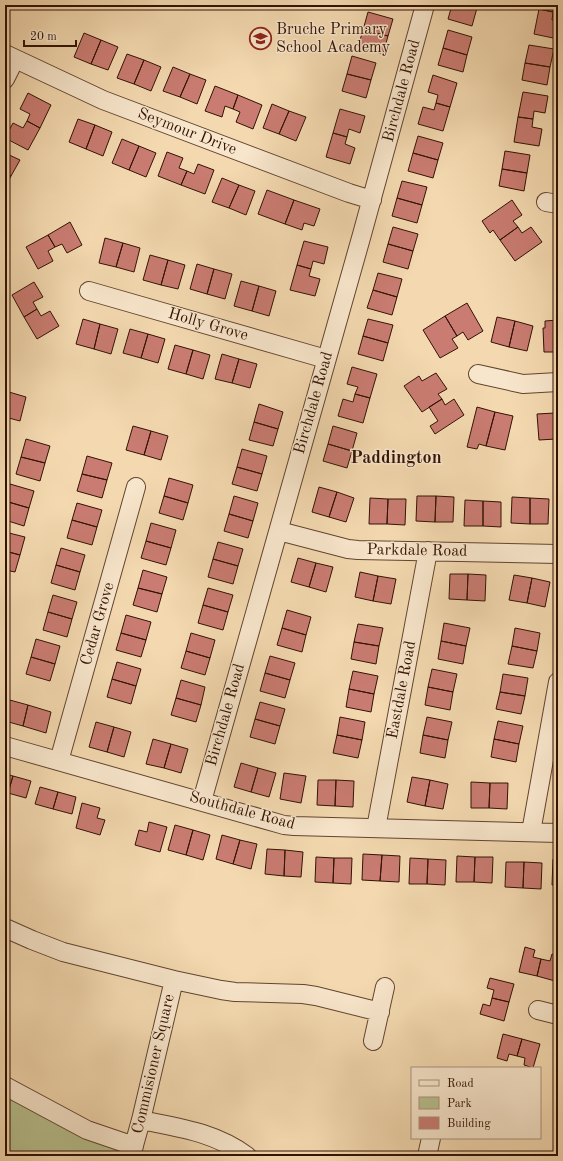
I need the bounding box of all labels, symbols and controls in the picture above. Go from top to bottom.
scale bar [24,22,76,48]
place label: Bruche Primary School Academy [276,22,391,56]
school or university icon: Bruche Primary School Academy [247,26,273,52]
text: 20 m [30,31,57,43]
street label: Birchdale Road [381,38,423,144]
street label: Seymour Drive [135,106,239,158]
street label: Holly Grove [166,306,250,344]
street label: Birchdale Road [292,350,336,456]
district label: Paddington [350,449,442,467]
street label: Parkdale Road [366,542,468,560]
street label: Cedar Grove [78,581,118,667]
street label: Eastdale Road [385,640,419,740]
street label: Birchdale Road [204,662,248,768]
street label: Southdale Road [187,789,297,833]
street label: Commisioner Square [130,993,178,1135]
legend [411,1067,541,1139]
text: Road [447,1078,474,1090]
text: Park [447,1098,472,1110]
text: Building [447,1118,491,1130]

